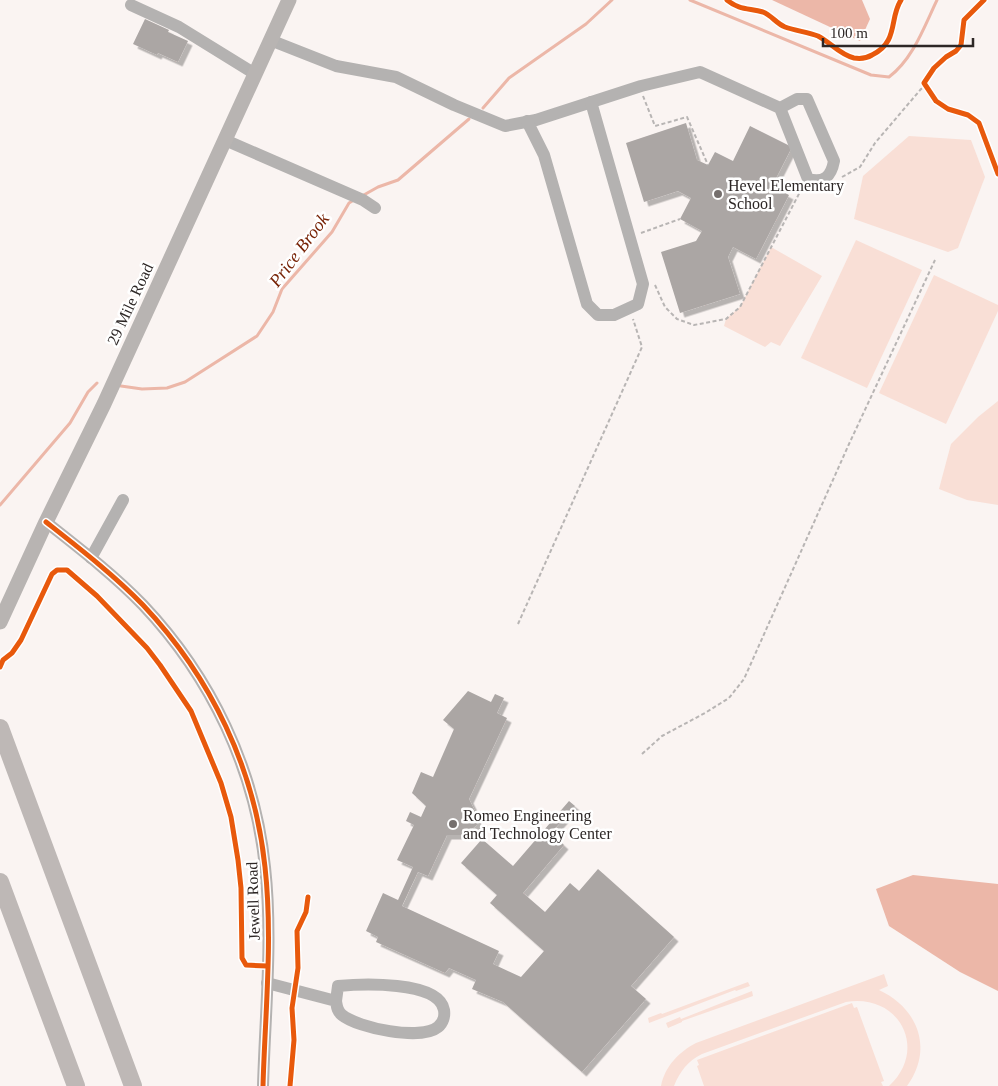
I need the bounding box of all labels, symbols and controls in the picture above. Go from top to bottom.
scale bar [823,15,973,47]
text: 100 m [830,25,868,41]
place label: Hevel Elementary School [728,177,844,212]
marker: Hevel Elementary School [712,188,724,200]
water label: Price Brook [264,209,334,291]
street label: 29 Mile Road [104,261,156,347]
place label: Romeo Engineering and Technology Center [463,807,612,843]
marker: Romeo Engineering and Technology Center [447,818,459,830]
street label: Jewell Road [243,861,263,941]

